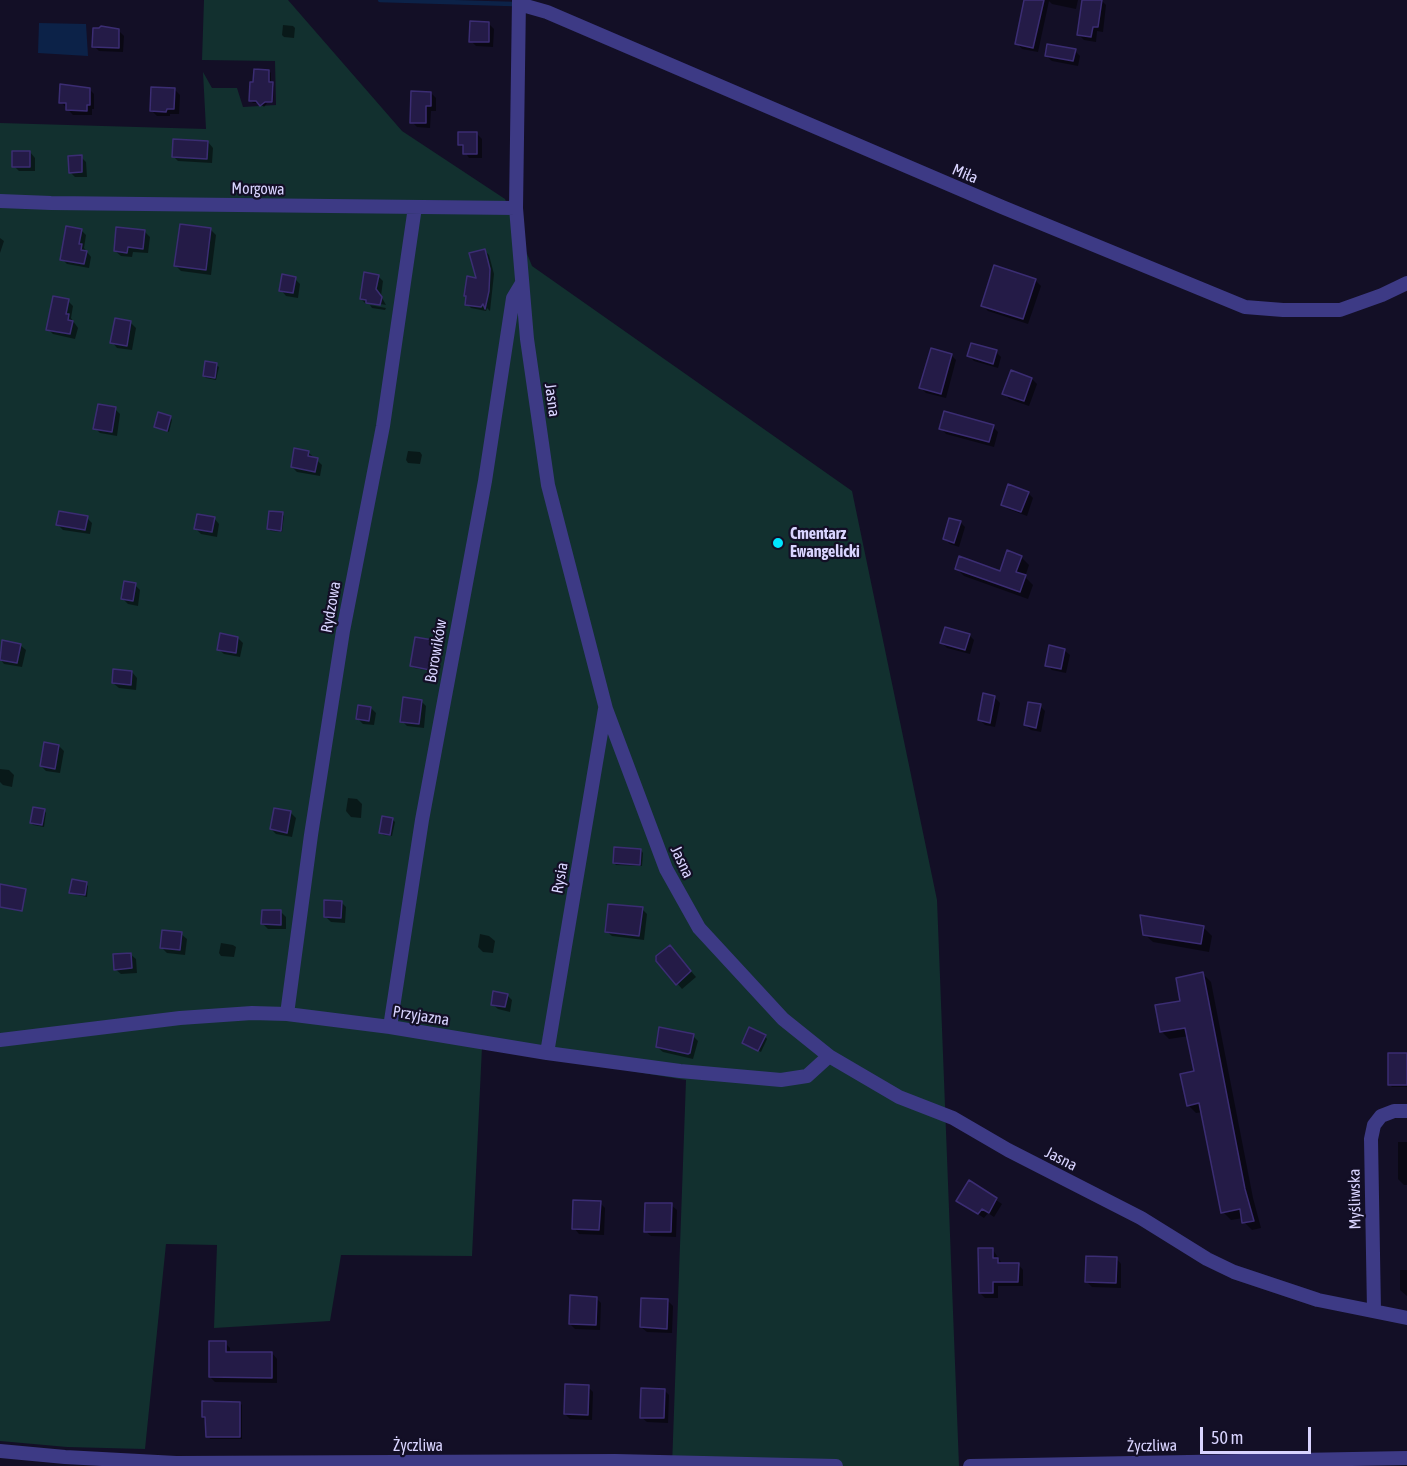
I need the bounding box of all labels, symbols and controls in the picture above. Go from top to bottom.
street label: Miła [949,160,981,188]
street label: Morgowa [231,179,285,199]
street label: Jasna [540,382,564,418]
place label: Cmentarz Ewangelicki [790,524,860,562]
marker: Cmentarz Ewangelicki [771,536,785,550]
street label: Rydzowa [317,580,345,634]
street label: Borowików [421,618,451,684]
street label: Jasna [666,843,698,881]
street label: Rysia [548,861,572,895]
street label: Przyjazna [391,1002,451,1030]
street label: Jasna [1042,1143,1080,1175]
street label: Myśliwska [1345,1169,1365,1229]
scale bar [1203,1415,1314,1453]
text: 50 m [1211,1427,1243,1448]
street label: Życzliwa [393,1436,443,1456]
street label: Życzliwa [1127,1436,1177,1456]

